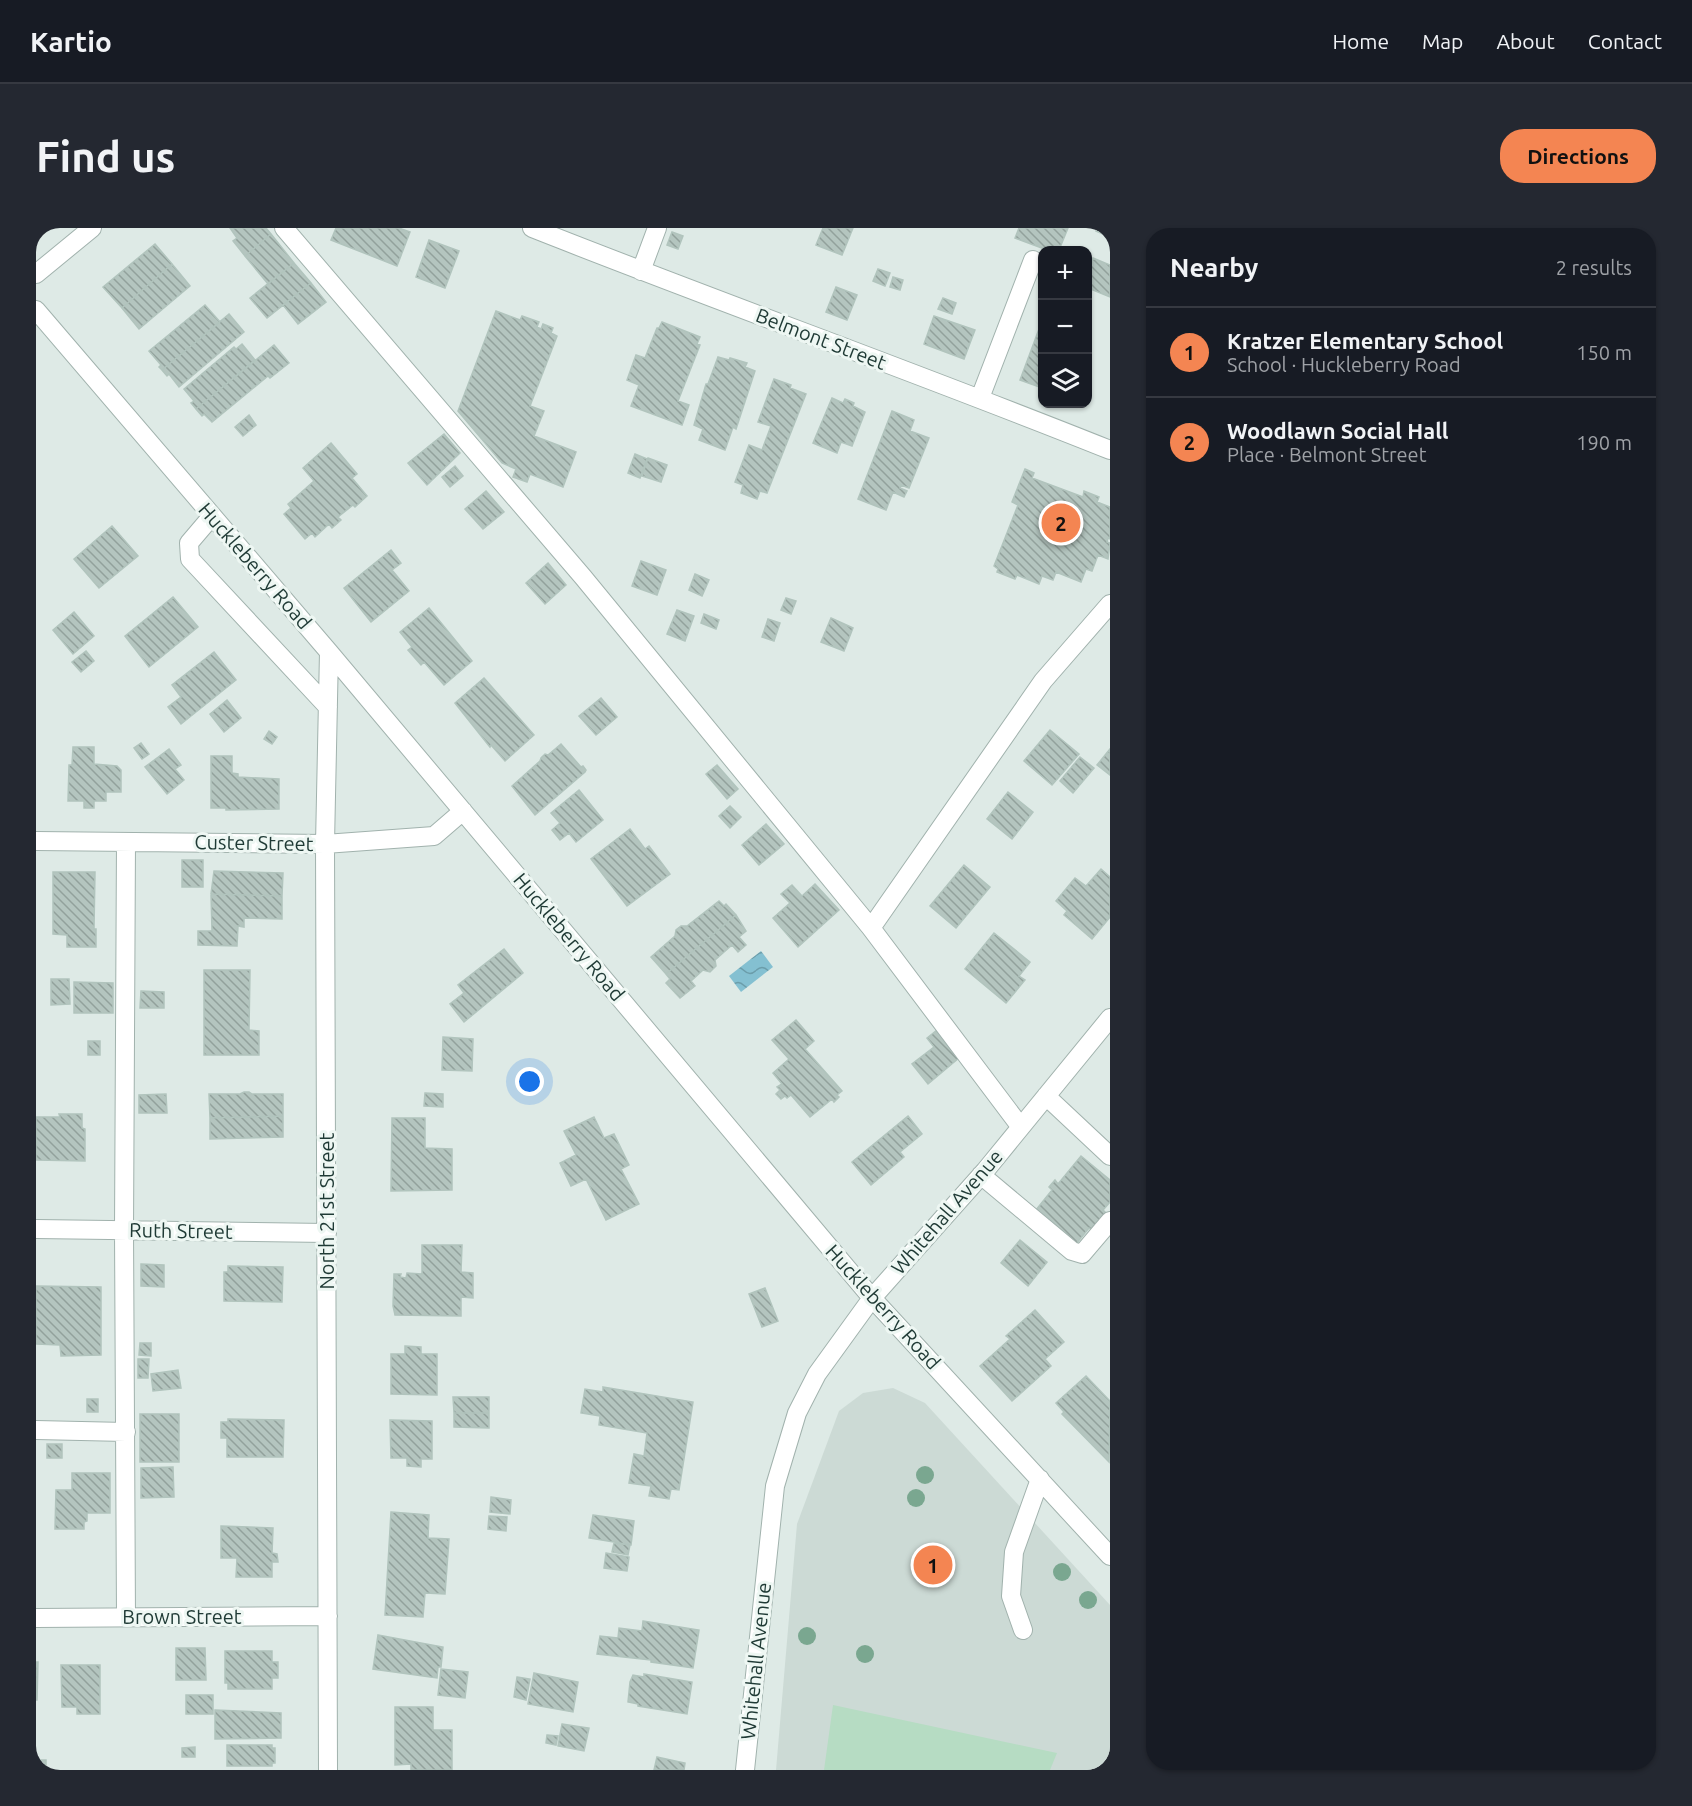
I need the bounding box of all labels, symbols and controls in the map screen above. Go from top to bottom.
text: Kartio [30,26,112,57]
text: Home [1332,29,1389,53]
text: Map [1422,29,1463,53]
text: About [1496,29,1555,53]
text: Contact [1588,29,1662,53]
button: Directions [1500,129,1656,183]
text: Find us [36,133,175,180]
map controls [1038,246,1092,408]
button: + [1038,246,1092,300]
text: Nearby [1170,253,1258,282]
text: 2 results [1556,256,1632,279]
button: − [1038,300,1092,354]
street label: Belmont Street [753,303,890,374]
text: Kratzer Elementary School [1227,328,1503,353]
text: 1 [1184,341,1195,364]
text: 150 m [1576,341,1632,364]
text: School · Huckleberry Road [1227,353,1461,376]
button: layers [1038,354,1092,408]
text: Woodlawn Social Hall [1227,418,1448,443]
text: 2 [1184,431,1195,454]
text: 190 m [1576,431,1632,454]
text: Place · Belmont Street [1227,443,1427,466]
street label: Huckleberry Road [194,498,316,633]
pin: 2 [1042,500,1080,546]
street label: Custer Street [194,830,314,855]
street label: Huckleberry Road [509,868,630,1005]
your location [515,1067,544,1096]
street label: North 21st Street [315,1132,338,1289]
street label: Whitehall Avenue [886,1145,1007,1279]
street label: Ruth Street [129,1218,233,1243]
street label: Huckleberry Road [821,1240,945,1374]
pin: 1 [914,1542,952,1588]
street label: Whitehall Avenue [736,1581,775,1741]
street label: Brown Street [122,1605,242,1628]

